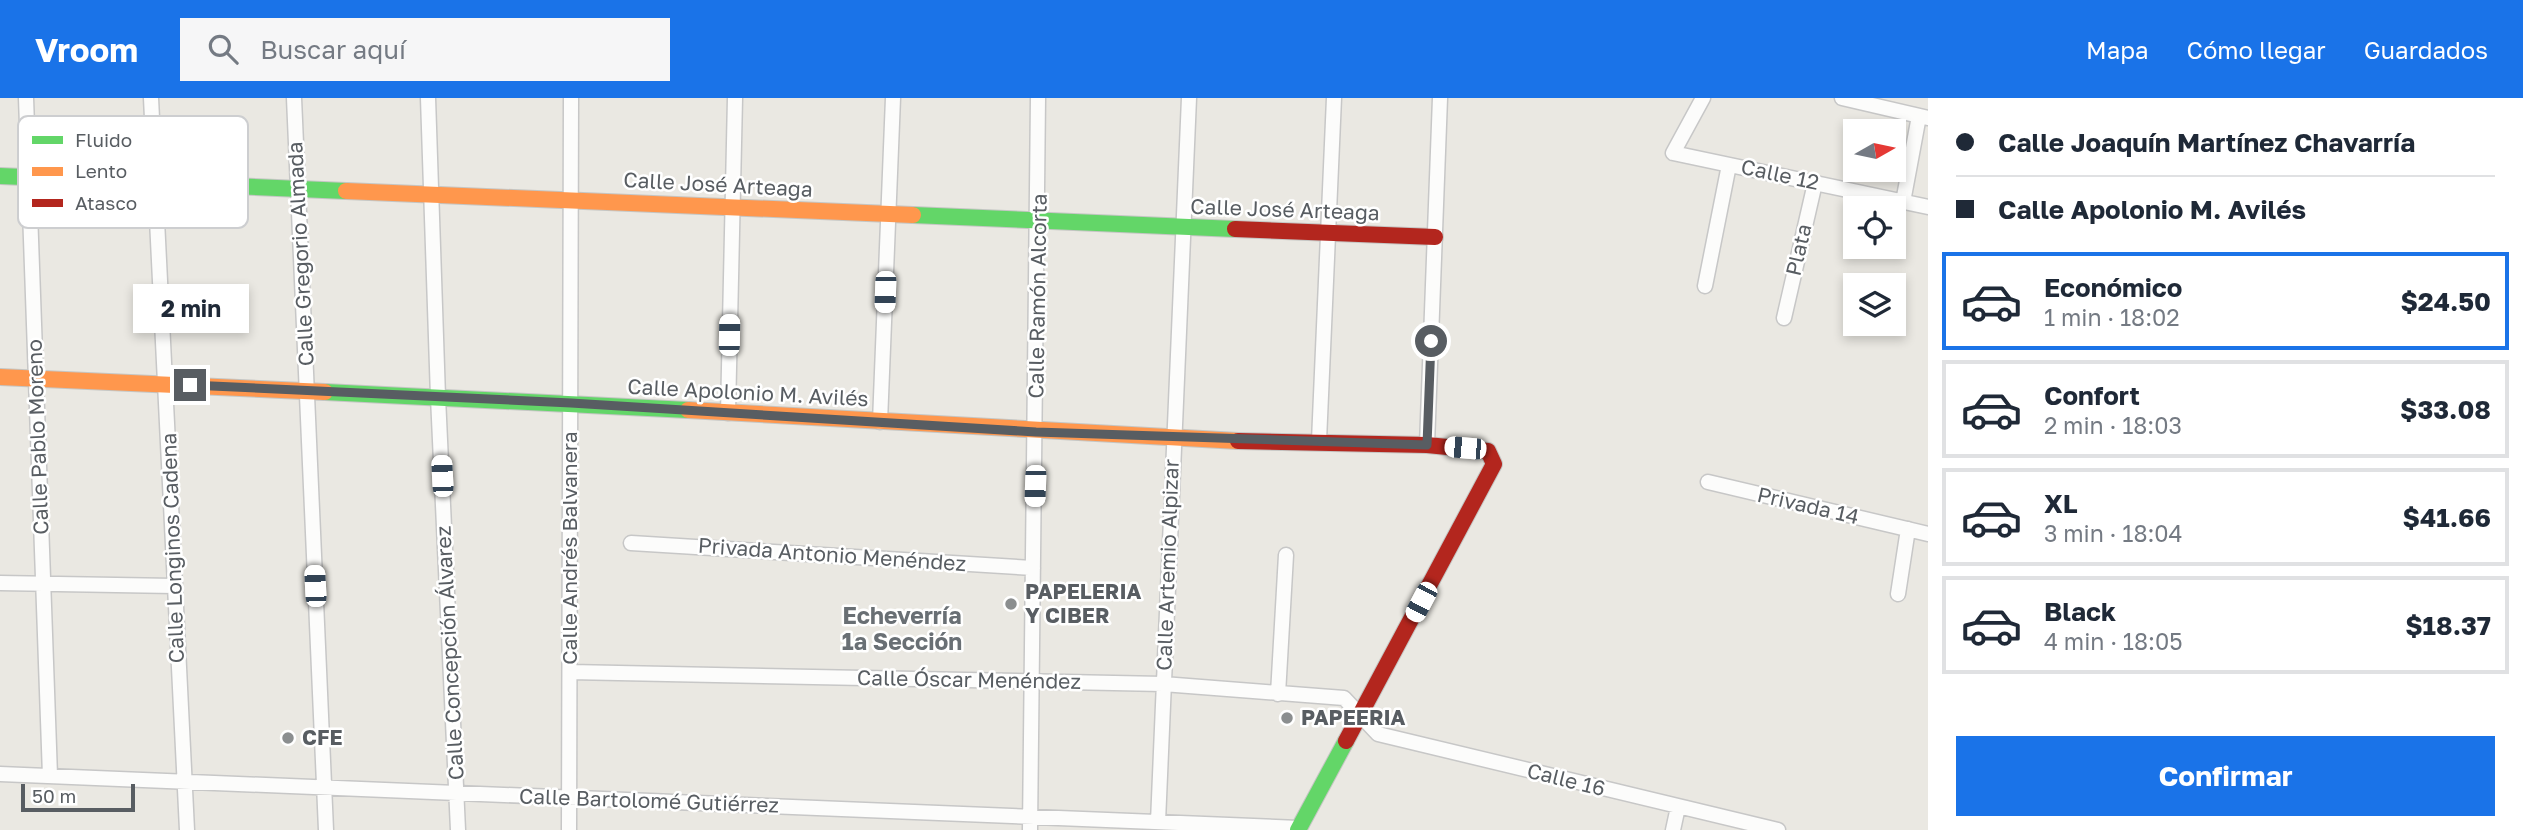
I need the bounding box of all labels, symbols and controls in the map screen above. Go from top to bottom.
search box [180,18,670,81]
text: Vroom [35,30,138,69]
icon: search [204,30,242,68]
text: Buscar aquí [260,34,406,65]
text: Mapa [2086,35,2149,64]
text: Cómo llegar [2187,35,2326,64]
text: Guardados [2364,35,2488,64]
legend [18,116,248,228]
north arrow [1843,119,1906,182]
map controls [1843,119,1906,336]
text: Calle Joaquín Martínez Chavarría [1998,127,2415,158]
text: Fluido [75,128,132,151]
street label: Calle Gregorio Almada [281,141,319,367]
street label: Calle 12 [1739,153,1822,195]
text: Lento [75,159,127,182]
street label: Calle José Arteaga [623,166,813,202]
text: Atasco [75,191,137,214]
street label: Calle Ramón Alcorta [1022,193,1052,399]
street label: Calle José Arteaga [1190,193,1380,225]
text: Calle Apolonio M. Avilés [1998,194,2306,225]
button: locate [1843,196,1906,259]
street label: Plata [1779,221,1817,278]
icon: car [1960,270,2023,333]
car [874,271,897,313]
text: Económico [2044,272,2182,303]
button: layers [1843,273,1906,336]
callout: 2 min [132,284,248,332]
text: $24.50 [2400,286,2491,317]
text: 2 min [161,294,221,322]
text: 1 min · 18:02 [2044,303,2180,331]
car [719,314,740,356]
route start [1415,325,1447,357]
street label: Calle Pablo Moreno [21,339,53,535]
route end [174,369,206,401]
street label: Calle Apolonio M. Avilés [627,373,869,411]
icon: car [1960,378,2023,441]
text: Confort [2044,380,2140,411]
text: $33.08 [2400,394,2491,425]
text: 2 min · 18:03 [2044,411,2182,439]
street label: Calle Andrés Balvanera [556,431,582,665]
street label: Calle Longinos Cadena [155,432,189,664]
car [1444,436,1487,460]
car [431,454,454,498]
street label: Calle Artemio Alpizar [1150,459,1184,671]
car [1024,465,1047,507]
street label: Privada 14 [1755,481,1862,529]
icon: car [1960,486,2023,549]
text: XL [2044,488,2078,519]
text: $41.66 [2403,502,2491,533]
text: 3 min · 18:04 [2044,519,2183,547]
street label: Calle Concepción Álvarez [429,525,469,781]
street label: Privada Antonio Menéndez [697,532,967,576]
car [304,564,327,608]
place label: PAPELERIA Y CIBER [1025,578,1142,628]
car [1402,579,1441,625]
icon: car [1960,594,2023,657]
marker: PAPELERIA Y CIBER [1003,596,1019,612]
text: Black [2044,596,2116,627]
district label: Echeverría 1a Sección [842,601,962,655]
text: $18.37 [2405,610,2491,641]
text: 4 min · 18:05 [2044,627,2183,655]
street label: Calle Óscar Menéndez [857,664,1081,694]
place label: PAPEERIA [1301,704,1406,730]
marker: PAPEERIA [1279,710,1295,726]
place label: CFE [302,724,343,750]
marker: CFE [280,730,296,746]
button: Confirmar [1956,736,2495,816]
street label: Calle 16 [1524,757,1608,801]
scale bar [21,781,135,813]
street label: Calle Bartolomé Gutiérrez [519,782,780,818]
text: 50 m [32,784,76,807]

